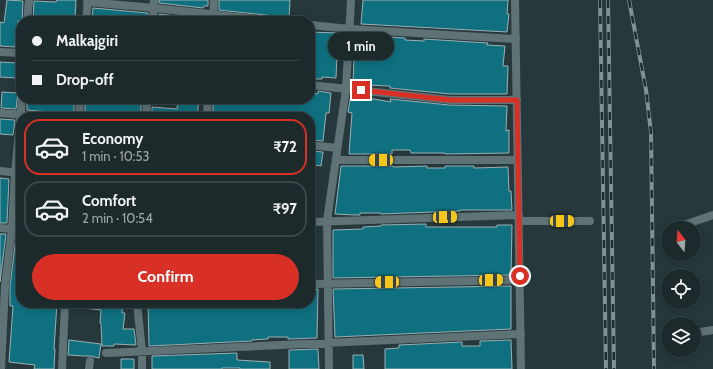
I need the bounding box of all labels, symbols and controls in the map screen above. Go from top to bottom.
text: Malkajgiri [56,32,118,50]
callout: 1 min [328,32,394,60]
text: 1 min [346,38,376,54]
text: Drop-off [56,71,114,89]
route end [352,81,370,99]
icon: car [34,129,70,165]
text: Economy [82,130,143,148]
text: ₹72 [273,138,297,156]
text: 1 min · 10:53 [82,148,150,164]
car [369,154,393,166]
icon: car [34,191,70,227]
text: Comfort [82,192,136,210]
text: ₹97 [273,200,297,218]
text: 2 min · 10:54 [82,210,153,226]
car [433,211,457,223]
car [550,215,574,227]
north arrow [661,221,701,261]
map controls [661,221,701,357]
button: Confirm [32,254,299,300]
route start [511,267,529,285]
button: locate [661,269,701,309]
car [479,274,503,286]
car [375,276,399,288]
button: layers [661,317,701,357]

